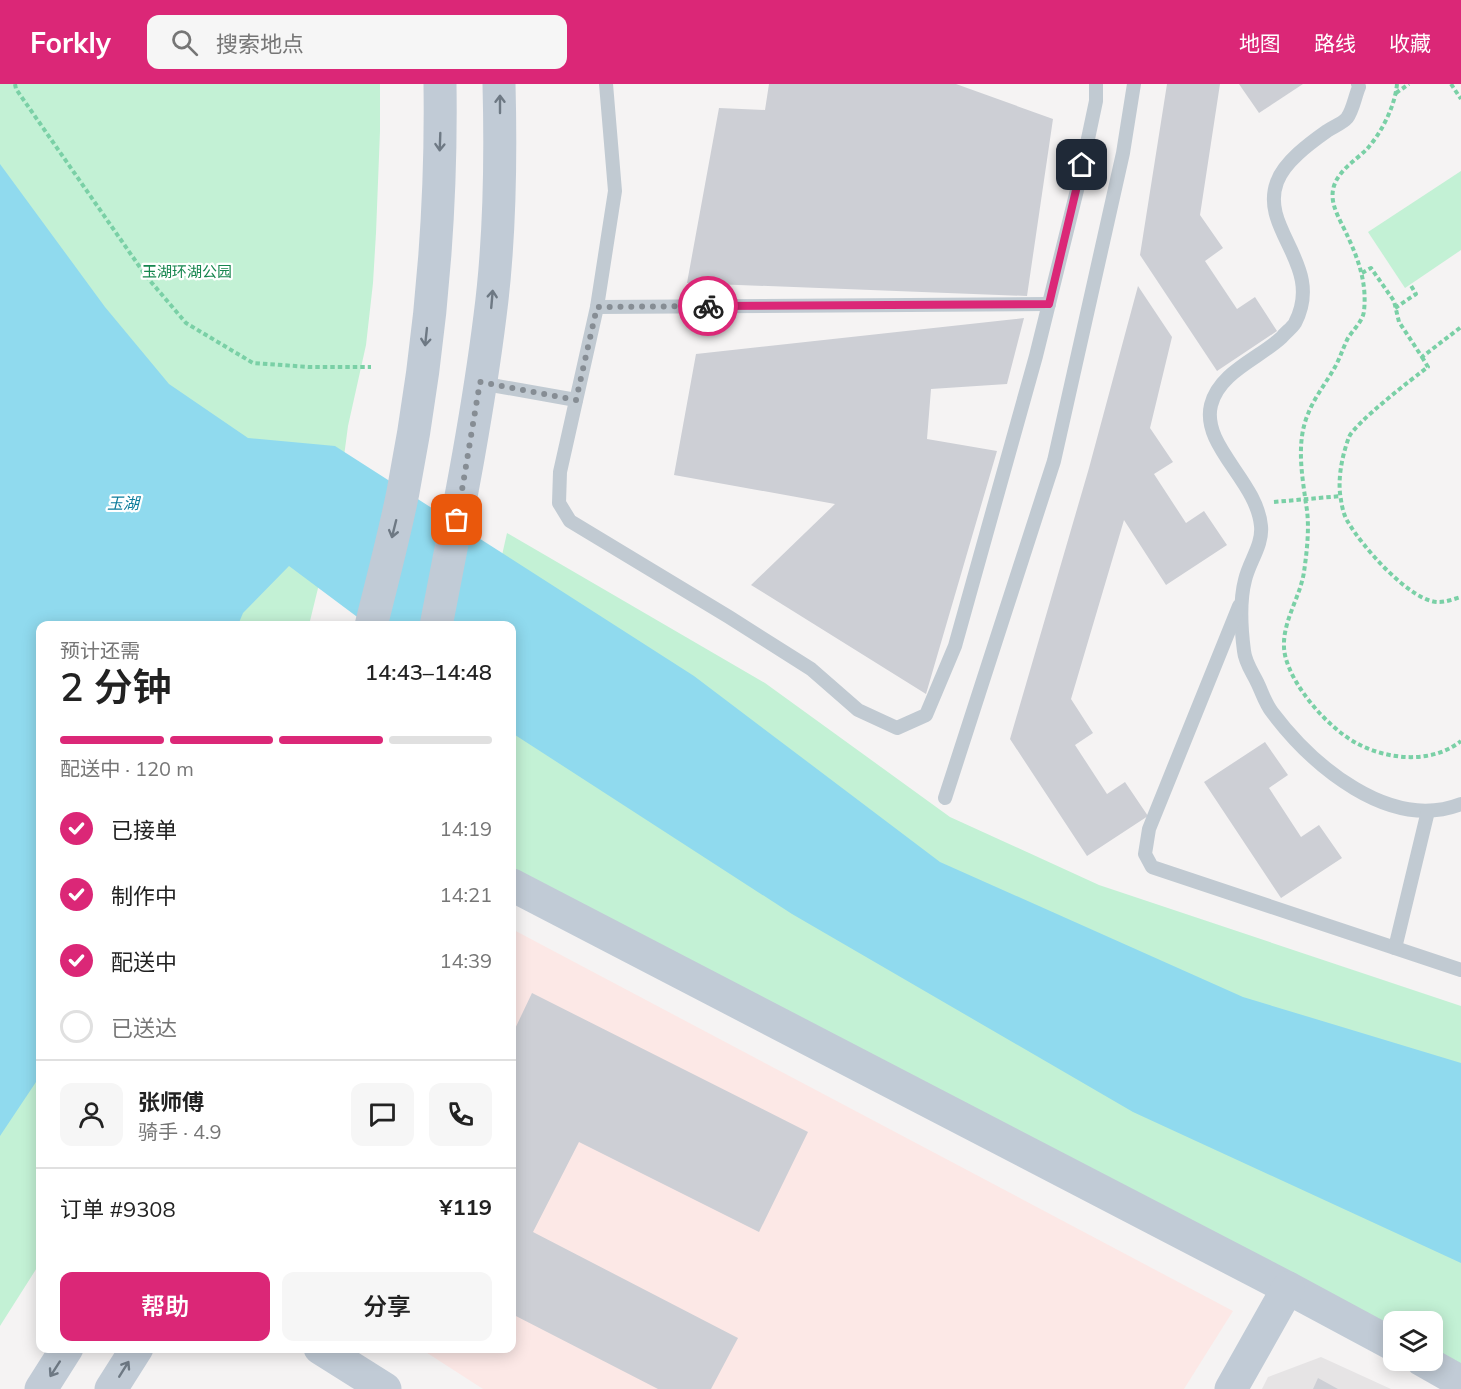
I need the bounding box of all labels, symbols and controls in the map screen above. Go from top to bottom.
search box [147,15,567,69]
text: Forkly [30,25,111,60]
icon: search [168,26,201,59]
text: 搜索地点 [216,30,304,58]
text: 地图 [1239,30,1281,56]
text: 路线 [1314,30,1356,56]
text: 收藏 [1389,30,1431,56]
one-way arrow [494,95,506,115]
one-way arrow [434,132,446,152]
pin [1056,139,1107,190]
icon: home [1065,148,1098,181]
park label: 玉湖环湖公园 [142,262,232,281]
courier [678,276,738,336]
one-way arrow [486,289,497,309]
icon: bike [692,290,725,323]
one-way arrow [420,326,431,346]
water label: 玉湖 [107,493,142,513]
pin [431,494,482,545]
icon: bag [440,503,473,536]
one-way arrow [388,519,400,538]
text: 预计还需 [60,638,140,663]
text: 14:43–14:48 [365,658,492,686]
text: 2 分钟 [60,662,172,711]
text: 配送中 · 120 m [60,756,194,781]
icon: check [60,812,93,845]
text: 已接单 [111,816,177,844]
text: 14:19 [439,816,492,841]
icon: check [60,878,93,911]
text: 制作中 [111,882,177,910]
text: 14:21 [439,882,492,907]
icon: check [60,944,93,977]
text: 配送中 [111,948,177,976]
text: 14:39 [439,948,492,973]
text: 已送达 [111,1014,177,1042]
button: person [60,1083,123,1146]
button: chat [351,1083,414,1146]
button: phone [429,1083,492,1146]
text: 张师傅 [138,1088,204,1116]
text: 骑手 · 4.9 [138,1119,222,1144]
text: ¥119 [439,1193,492,1221]
text: 订单 #9308 [60,1195,176,1223]
button: 帮助 [60,1272,270,1341]
button: 分享 [282,1272,492,1341]
map controls [1383,1311,1443,1371]
button: layers [1383,1311,1443,1371]
one-way arrow [48,1360,60,1377]
one-way arrow [118,1361,130,1378]

